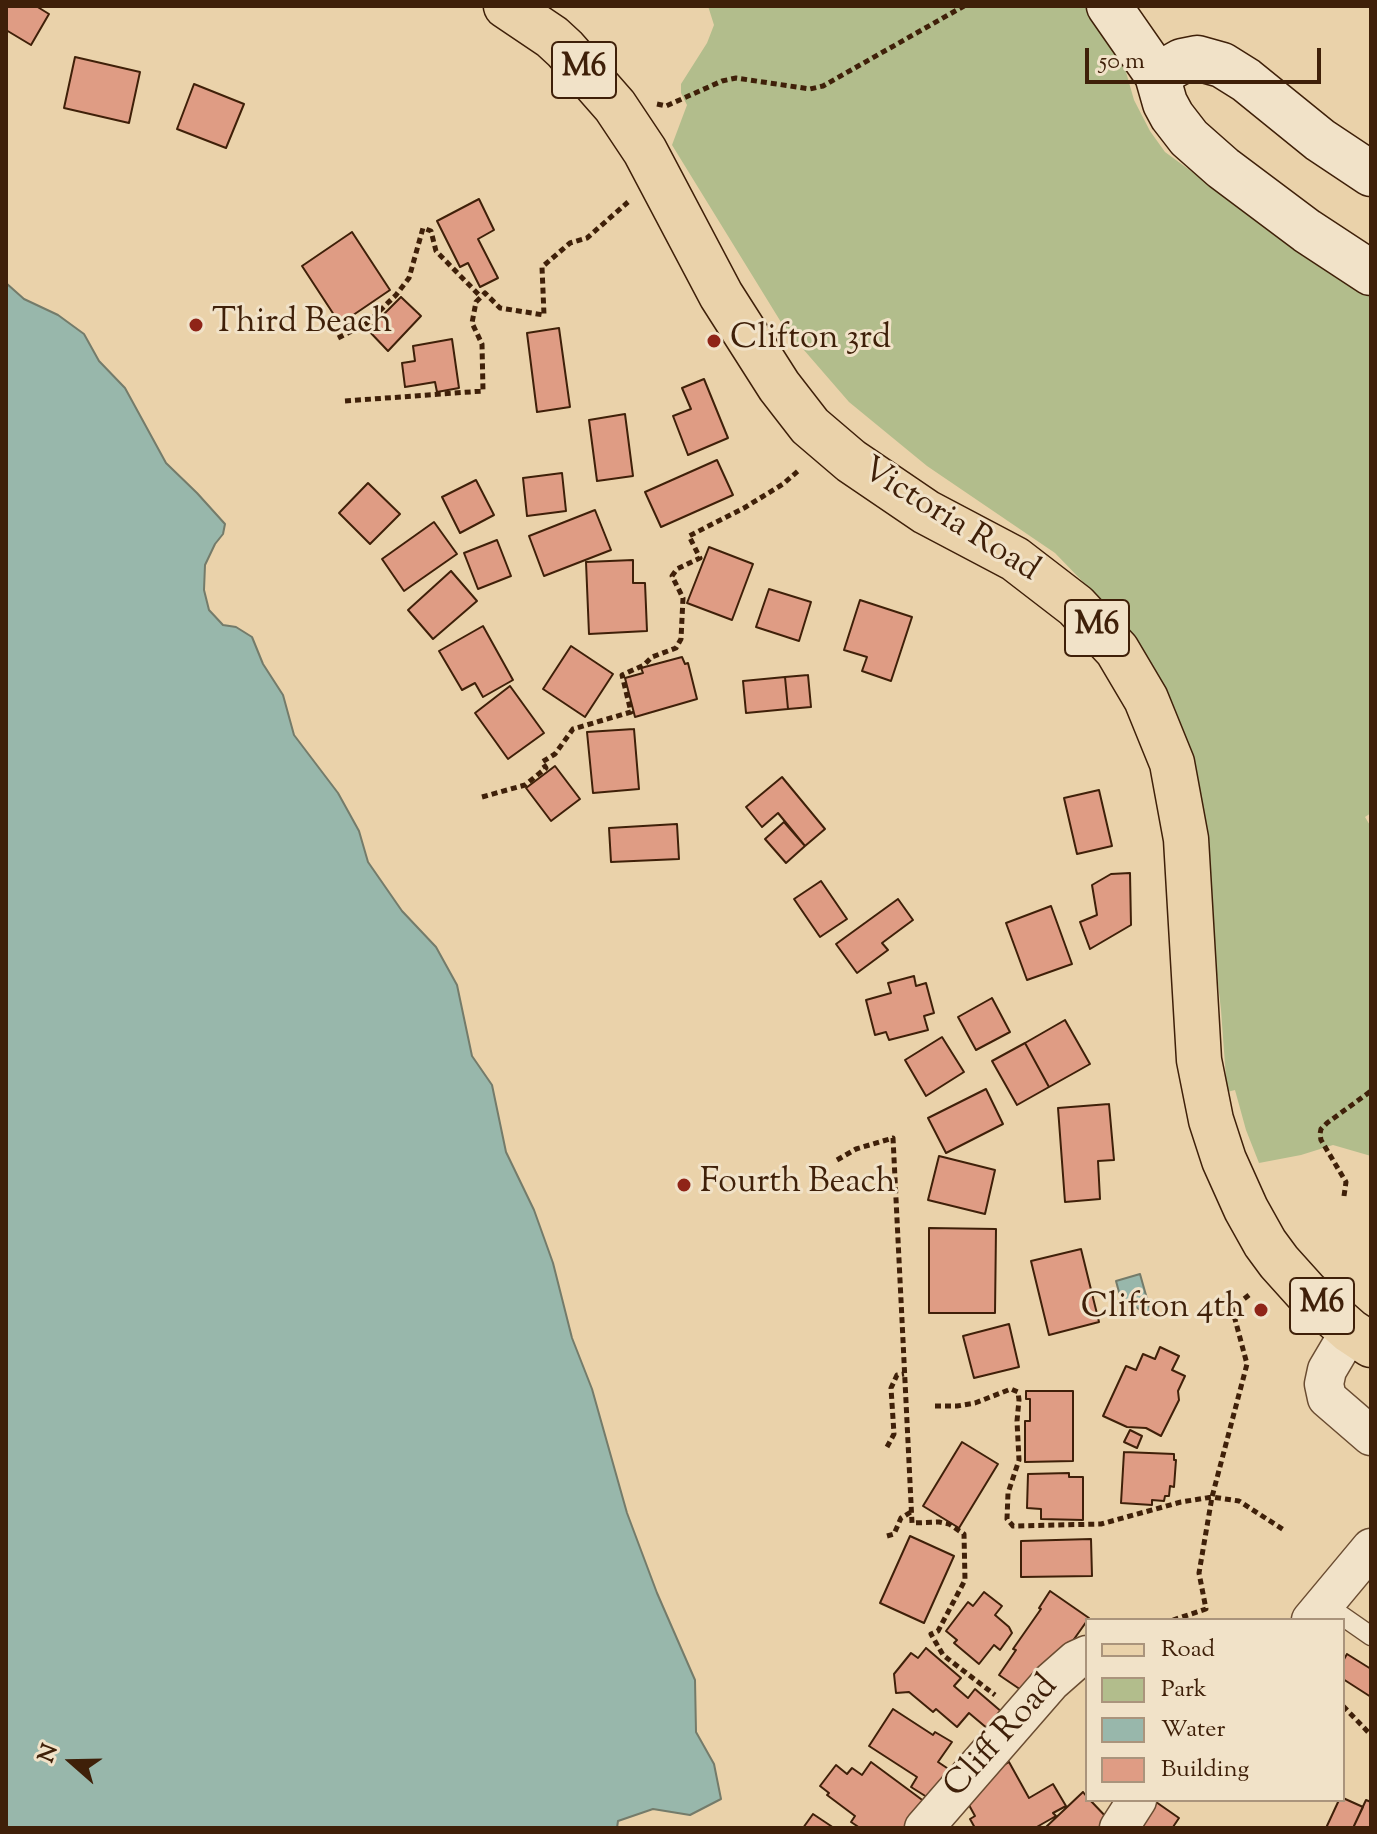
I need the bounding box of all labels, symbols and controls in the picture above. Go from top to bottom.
scale bar [1089,32,1325,82]
road number: M6 [552,42,616,98]
text: 50 m [1099,45,1145,79]
place label: Third Beach [212,305,392,345]
marker: Third Beach [187,316,205,334]
place label: Clifton 3rd [730,321,891,361]
marker: Clifton 3rd [705,332,723,350]
street label: Victoria Road [852,451,1046,593]
road number: M6 [1065,600,1129,656]
place label: Fourth Beach [700,1165,896,1205]
marker: Fourth Beach [675,1176,693,1194]
road number: M6 [1290,1278,1354,1334]
place label: Clifton 4th [1081,1290,1245,1330]
marker: Clifton 4th [1252,1301,1270,1319]
legend [1085,1618,1345,1802]
text: Road [1161,1633,1215,1667]
street label: Cliff Road [937,1668,1069,1808]
text: Park [1161,1673,1207,1707]
text: Water [1161,1713,1225,1747]
north arrow [32,1722,112,1802]
text: N [31,1740,67,1768]
text: Building [1161,1753,1249,1787]

